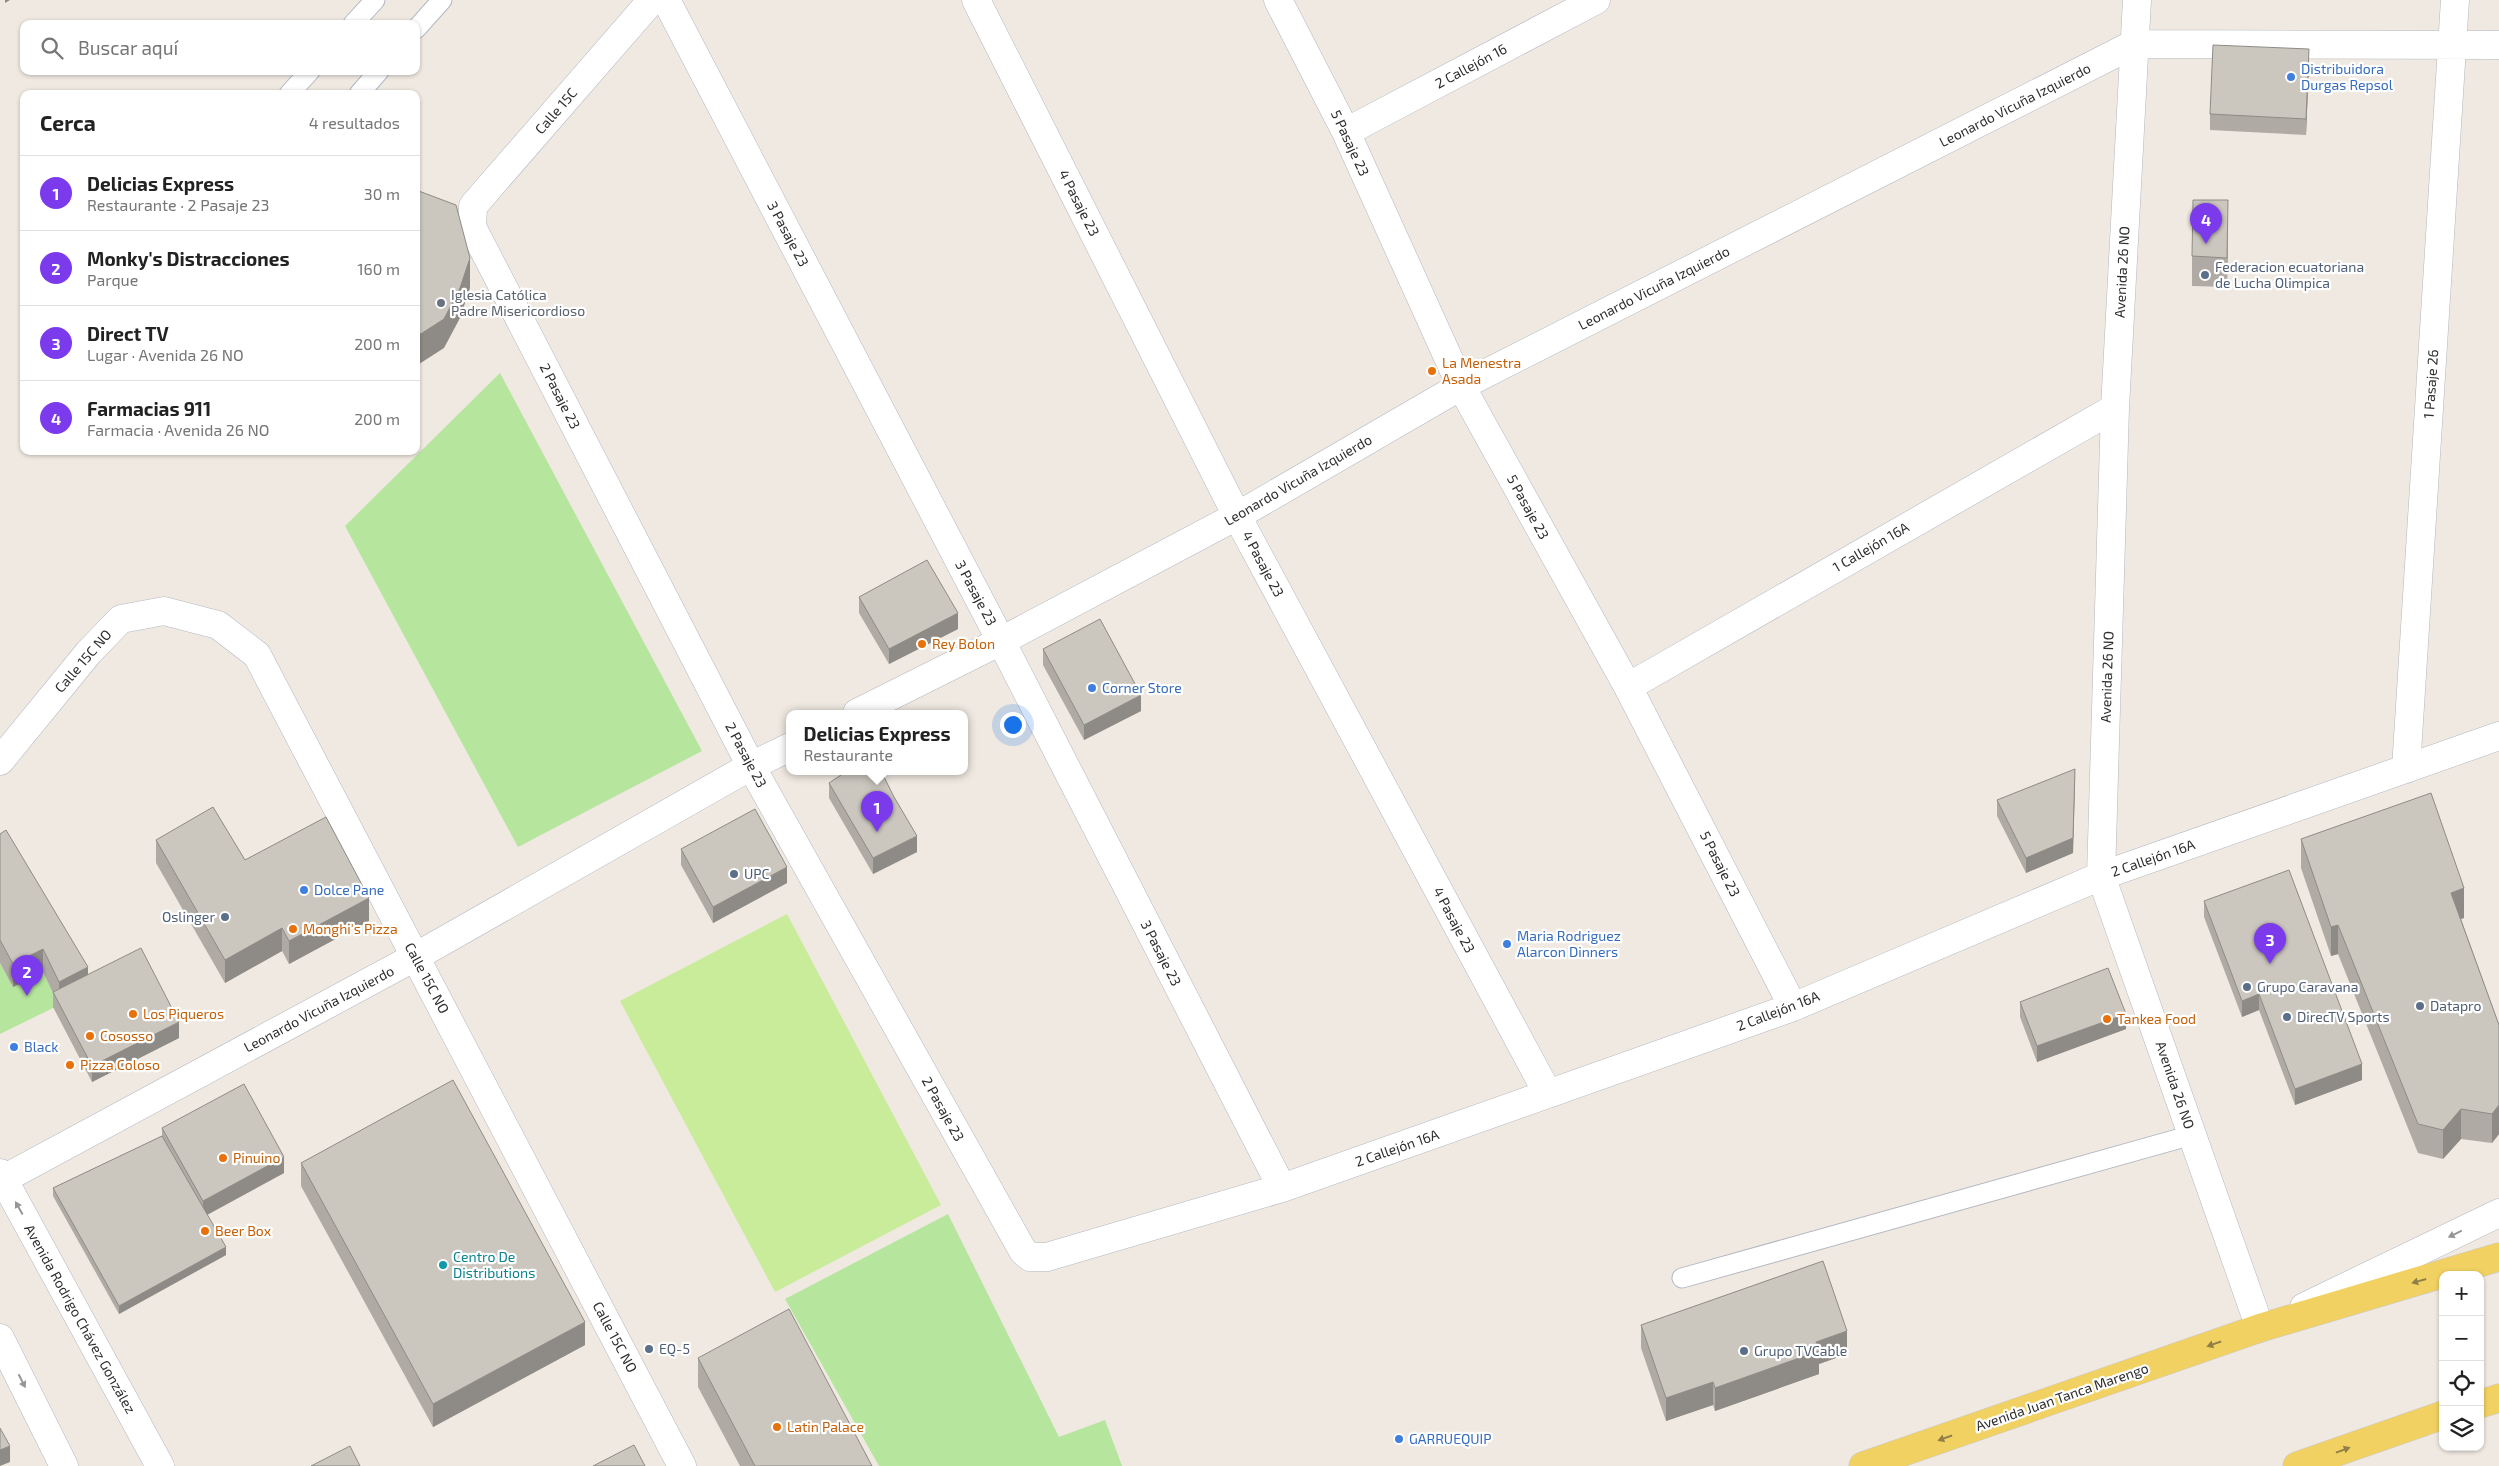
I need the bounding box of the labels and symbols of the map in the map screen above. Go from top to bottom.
street label: 2 Callejón 16 [1432,40,1510,92]
street label: Leonardo Vicuña Izquierdo [1936,59,2093,150]
place label: Distribuidora Durgas Repsol [2301,60,2394,93]
marker: Distribuidora Durgas Repsol [2285,71,2297,83]
street label: Calle 15C [531,84,580,137]
street label: 5 Pasaje 23 [1328,107,1373,179]
street label: 4 Pasaje 23 [1055,167,1103,239]
street label: 3 Pasaje 23 [764,198,813,269]
pin: 4 [2190,203,2222,244]
street label: Avenida 26 NO [2111,226,2132,318]
street label: Leonardo Vicuña Izquierdo [1575,242,1732,333]
place label: Federacion ecuatoriana de Lucha Olimpica [2215,258,2364,291]
marker: Federacion ecuatoriana de Lucha Olimpica [2199,269,2211,281]
place label: Iglesia Católica Padre Misericordioso [451,286,585,319]
marker: Iglesia Católica Padre Misericordioso [435,297,447,309]
street label: 1 Pasaje 26 [2420,349,2441,419]
place label: La Menestra Asada [1442,354,1521,387]
street label: 2 Pasaje 23 [537,360,584,431]
marker: La Menestra Asada [1426,365,1438,377]
street label: Leonardo Vicuña Izquierdo [1221,430,1375,529]
street label: 5 Pasaje 23 [1504,472,1553,542]
street label: 1 Callejón 16A [1830,518,1912,575]
street label: 4 Pasaje 23 [1239,528,1288,600]
street label: 3 Pasaje 23 [952,557,1001,628]
street label: Calle 15C NO [51,626,115,696]
street label: Avenida 26 NO [2096,631,2117,723]
place label: Rey Bolon [932,635,995,652]
marker: Rey Bolon [916,638,928,650]
place label: Corner Store [1102,679,1182,696]
marker: Corner Store [1086,682,1098,694]
your location [1000,712,1026,738]
street label: 2 Pasaje 23 [722,719,771,790]
pin: 1 [861,791,893,832]
street label: 5 Pasaje 23 [1697,828,1744,899]
street label: 2 Callejón 16A [2109,835,2197,880]
place label: UPC [744,865,770,882]
marker: UPC [728,868,740,880]
place label: Dolce Pane [314,881,384,898]
marker: Dolce Pane [298,884,310,896]
street label: 4 Pasaje 23 [1430,884,1479,956]
place label: Oslinger [162,908,215,925]
marker: Oslinger [219,911,231,923]
street label: 3 Pasaje 23 [1138,917,1185,988]
place label: Monghi's Pizza [303,920,398,937]
marker: Monghi's Pizza [287,923,299,935]
pin: 3 [2254,923,2286,964]
place label: Maria Rodriguez Alarcon Dinners [1517,927,1621,960]
marker: Maria Rodriguez Alarcon Dinners [1501,938,1513,950]
street label: Calle 15C NO [402,939,453,1016]
pin: 2 [11,955,43,996]
street label: Leonardo Vicuña Izquierdo [241,962,397,1055]
place label: Grupo Caravana [2257,978,2358,995]
marker: Grupo Caravana [2241,981,2253,993]
street label: 2 Callejón 16A [1734,987,1822,1034]
place label: Datapro [2430,997,2482,1014]
marker: Datapro [2414,1000,2426,1012]
place label: Los Piqueros [143,1005,224,1022]
marker: Los Piqueros [127,1008,139,1020]
place label: DirecTV Sports [2297,1008,2390,1025]
place label: Tankea Food [2117,1010,2196,1027]
marker: DirecTV Sports [2281,1011,2293,1023]
marker: Tankea Food [2101,1013,2113,1025]
place label: Cososso [100,1027,153,1044]
marker: Cososso [84,1030,96,1042]
place label: Black [24,1038,59,1055]
street label: Avenida 26 NO [2152,1039,2198,1131]
marker: Black [8,1041,20,1053]
place label: Pizza Coloso [80,1056,160,1073]
marker: Pizza Coloso [64,1059,76,1071]
street label: 2 Pasaje 23 [919,1073,968,1144]
street label: 2 Callejón 16A [1353,1125,1441,1170]
place label: Pinuino [233,1149,280,1166]
marker: Pinuino [217,1152,229,1164]
one-way arrow [15,1201,23,1216]
street label: Avenida Rodrigo Chávez González [21,1221,140,1416]
place label: Beer Box [215,1222,272,1239]
marker: Beer Box [199,1225,211,1237]
one-way arrow [2448,1230,2462,1238]
place label: Centro De Distributions [453,1248,535,1281]
marker: Centro De Distributions [437,1259,449,1271]
one-way arrow [2411,1277,2426,1285]
street label: Calle 15C NO [590,1298,641,1375]
place label: EQ-5 [659,1340,690,1357]
one-way arrow [2207,1341,2222,1348]
place label: Grupo TVCable [1754,1342,1847,1359]
marker: EQ-5 [643,1343,655,1355]
marker: Grupo TVCable [1738,1345,1750,1357]
street label: Avenida Juan Tanca Marengo [1973,1359,2151,1434]
one-way arrow [18,1374,26,1388]
place label: Latin Palace [787,1418,864,1435]
marker: Latin Palace [771,1421,783,1433]
place label: GARRUEQUIP [1409,1430,1492,1447]
marker: GARRUEQUIP [1393,1433,1405,1445]
one-way arrow [1937,1434,1952,1442]
one-way arrow [2336,1446,2351,1454]

